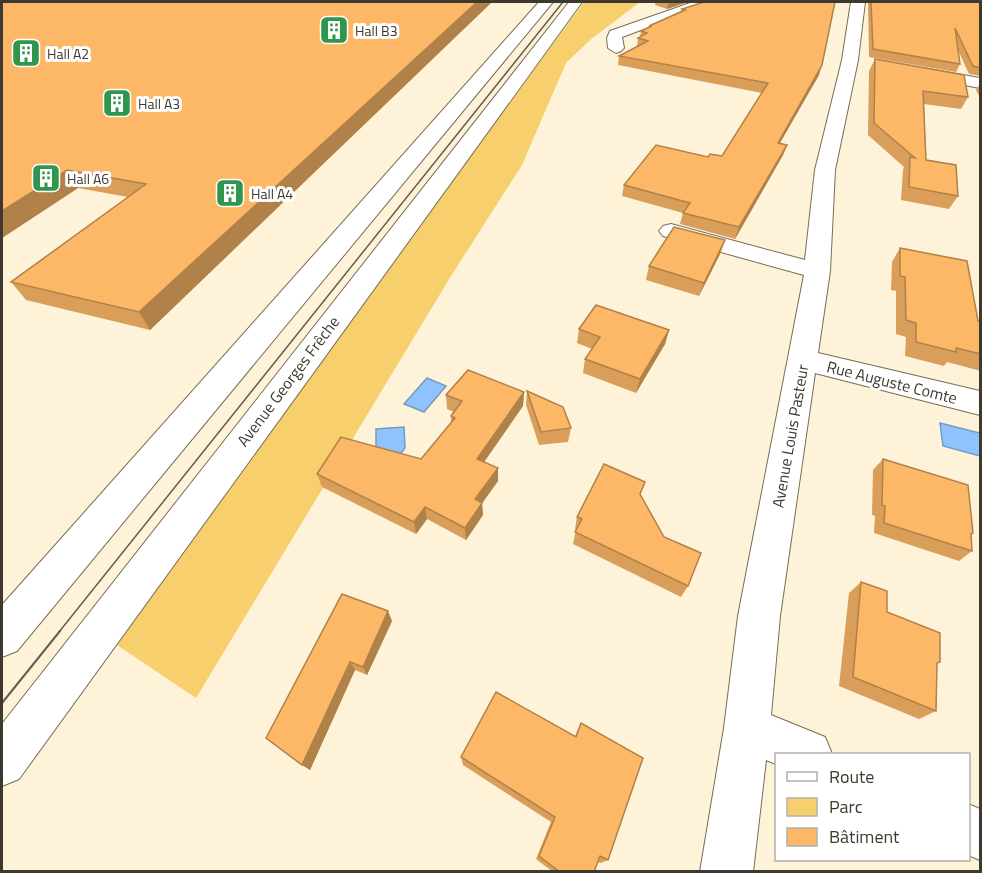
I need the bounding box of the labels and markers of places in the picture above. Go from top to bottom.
building icon: Hall B3 [318,14,350,46]
place label: Hall B3 [355,20,397,41]
building icon: Hall A2 [10,37,42,69]
place label: Hall A2 [47,43,89,64]
building icon: Hall A3 [101,87,133,119]
place label: Hall A3 [138,93,180,114]
building icon: Hall A6 [30,162,62,194]
place label: Hall A6 [67,168,109,189]
building icon: Hall A4 [214,177,246,209]
place label: Hall A4 [251,183,293,204]

